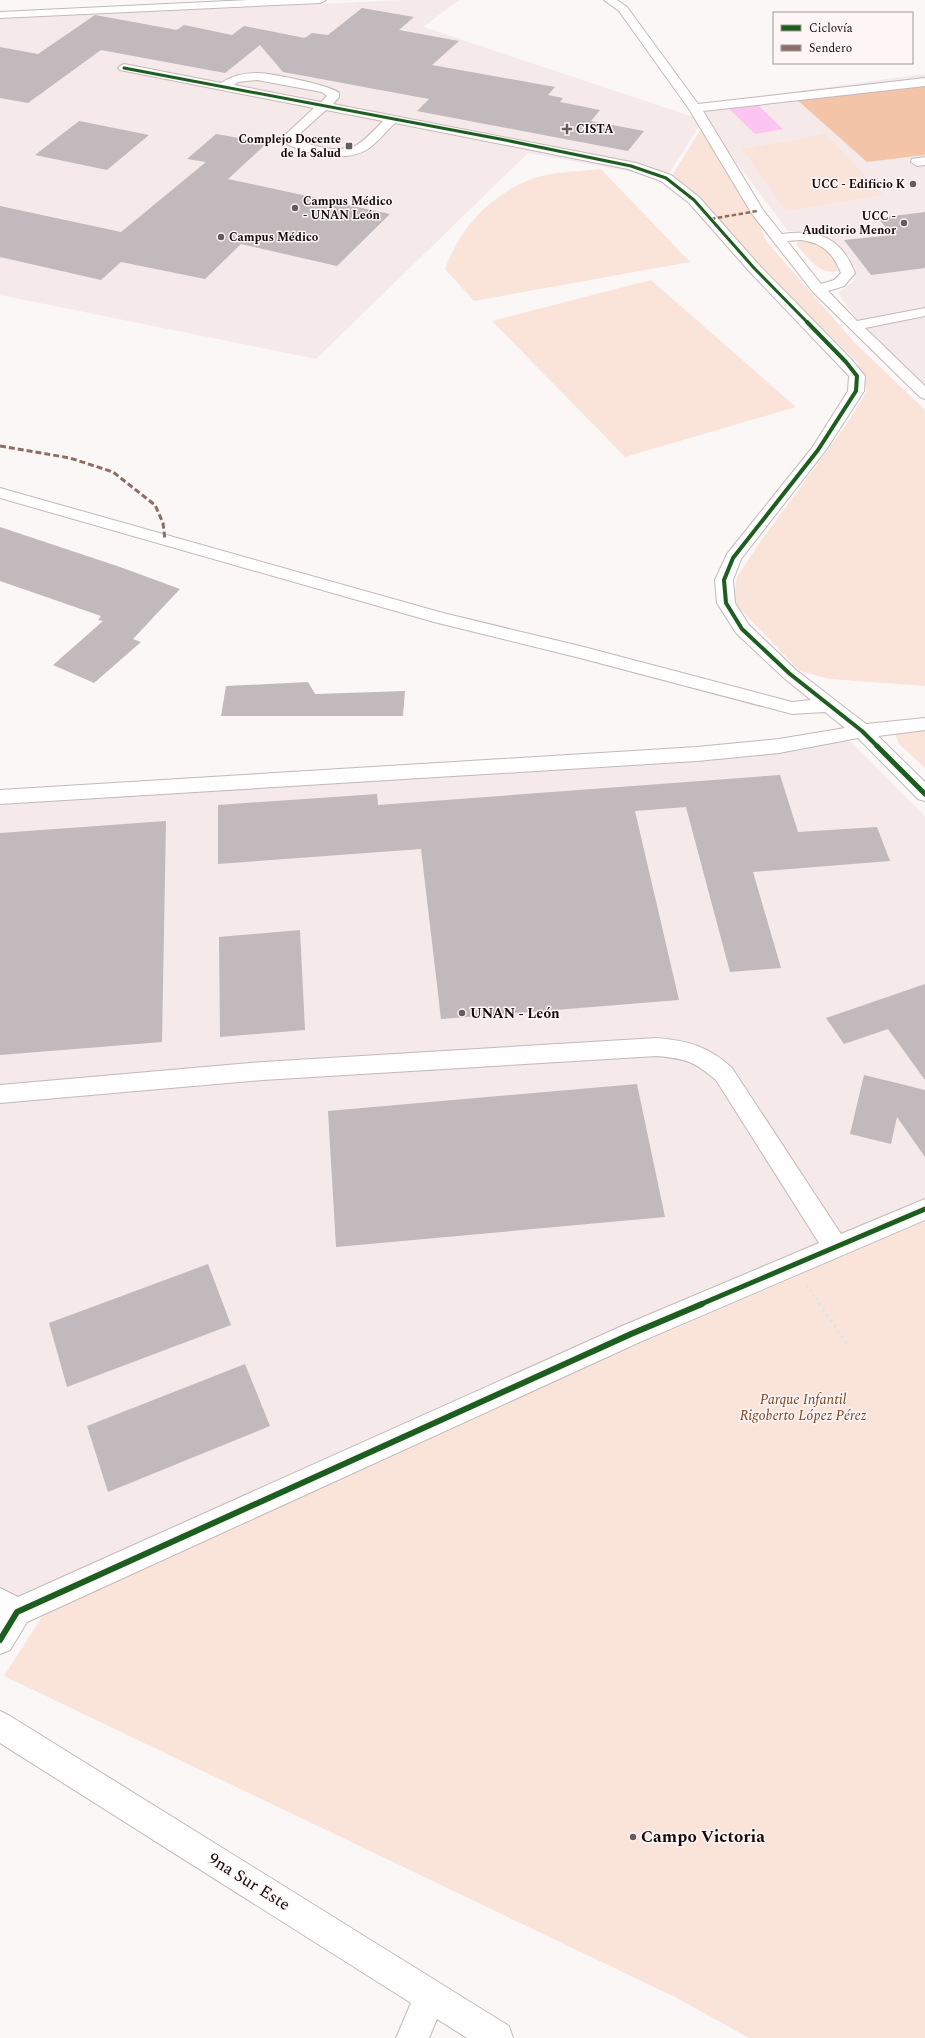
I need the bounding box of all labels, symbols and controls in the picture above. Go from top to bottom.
legend [773,12,913,64]
text: Ciclovía [809,19,853,38]
text: Sendero [809,39,852,58]
place label: CISTA [576,120,614,139]
marker: CISTA [561,123,573,135]
place label: Complejo Docente de la Salud [239,130,341,163]
marker: Complejo Docente de la Salud [344,141,354,151]
place label: UCC - Edificio K [811,175,906,194]
marker: UCC - Edificio K [908,179,918,189]
place label: Campus Médico - UNAN León [303,192,393,225]
marker: Campus Médico - UNAN León [290,203,300,213]
place label: UCC - Auditorio Menor [802,207,897,240]
marker: UCC - Auditorio Menor [899,218,909,228]
place label: Campus Médico [229,228,319,247]
marker: Campus Médico [216,232,226,242]
place label: UNAN - León [470,1003,560,1024]
marker: UNAN - León [457,1008,467,1018]
park label: Parque Infantil Rigoberto López Pérez [740,1389,867,1426]
place label: Campo Victoria [641,1824,765,1850]
marker: Campo Victoria [628,1832,638,1842]
street label: 9na Sur Este [203,1846,295,1918]

